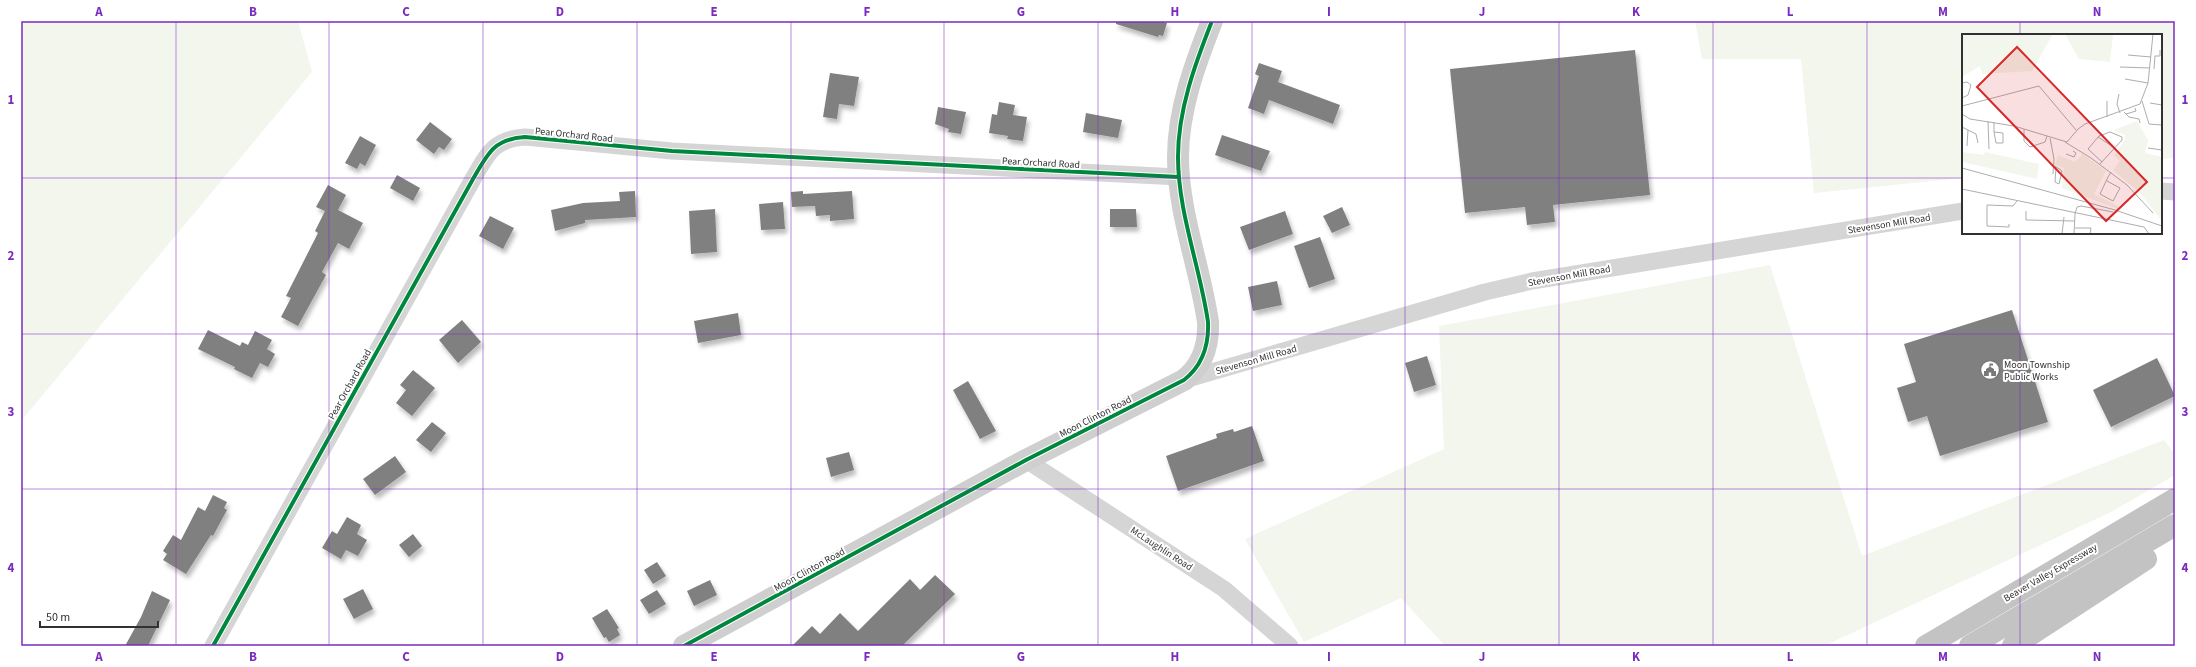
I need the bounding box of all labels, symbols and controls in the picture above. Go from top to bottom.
text: A [94,3,103,21]
text: B [249,3,257,21]
text: C [402,3,410,21]
text: D [556,3,564,21]
text: E [710,3,718,21]
text: F [864,3,871,21]
text: G [1017,3,1025,21]
text: H [1171,3,1179,21]
text: I [1327,3,1331,21]
text: J [1479,3,1485,21]
text: K [1632,3,1641,21]
text: L [1787,3,1794,21]
text: M [1938,3,1948,21]
text: N [2093,3,2101,21]
inset map [1962,34,2162,234]
text: 1 [8,91,15,109]
text: 1 [2182,91,2189,109]
street label: Pear Orchard Road [534,124,614,146]
street label: Pear Orchard Road [1002,154,1080,172]
street label: Stevenson Mill Road [1847,211,1932,237]
text: 2 [8,247,15,265]
text: 2 [2182,247,2189,265]
street label: Stevenson Mill Road [1527,262,1612,290]
street label: Stevenson Mill Road [1214,342,1298,378]
street label: Pear Orchard Road [325,347,375,422]
place label: Moon Township Public Works [2004,358,2070,384]
public building icon: Moon Township Public Works [1979,359,2001,381]
street label: Moon Clinton Road [1057,393,1134,441]
text: 3 [8,403,15,421]
text: 3 [2182,403,2189,421]
street label: McLaughlin Road [1128,523,1195,574]
street label: Beaver Valley Expressway [2001,540,2100,605]
street label: Moon Clinton Road [771,545,848,595]
text: 4 [8,559,15,577]
text: 4 [2182,559,2189,577]
scale bar [40,603,158,629]
text: 50 m [46,609,70,626]
text: A [94,648,103,666]
text: B [249,648,257,666]
text: C [402,648,410,666]
text: D [556,648,564,666]
text: E [710,648,718,666]
text: F [864,648,871,666]
text: G [1017,648,1025,666]
text: H [1171,648,1179,666]
text: I [1327,648,1331,666]
text: J [1479,648,1485,666]
text: K [1632,648,1641,666]
text: L [1787,648,1794,666]
text: M [1938,648,1948,666]
text: N [2093,648,2101,666]

